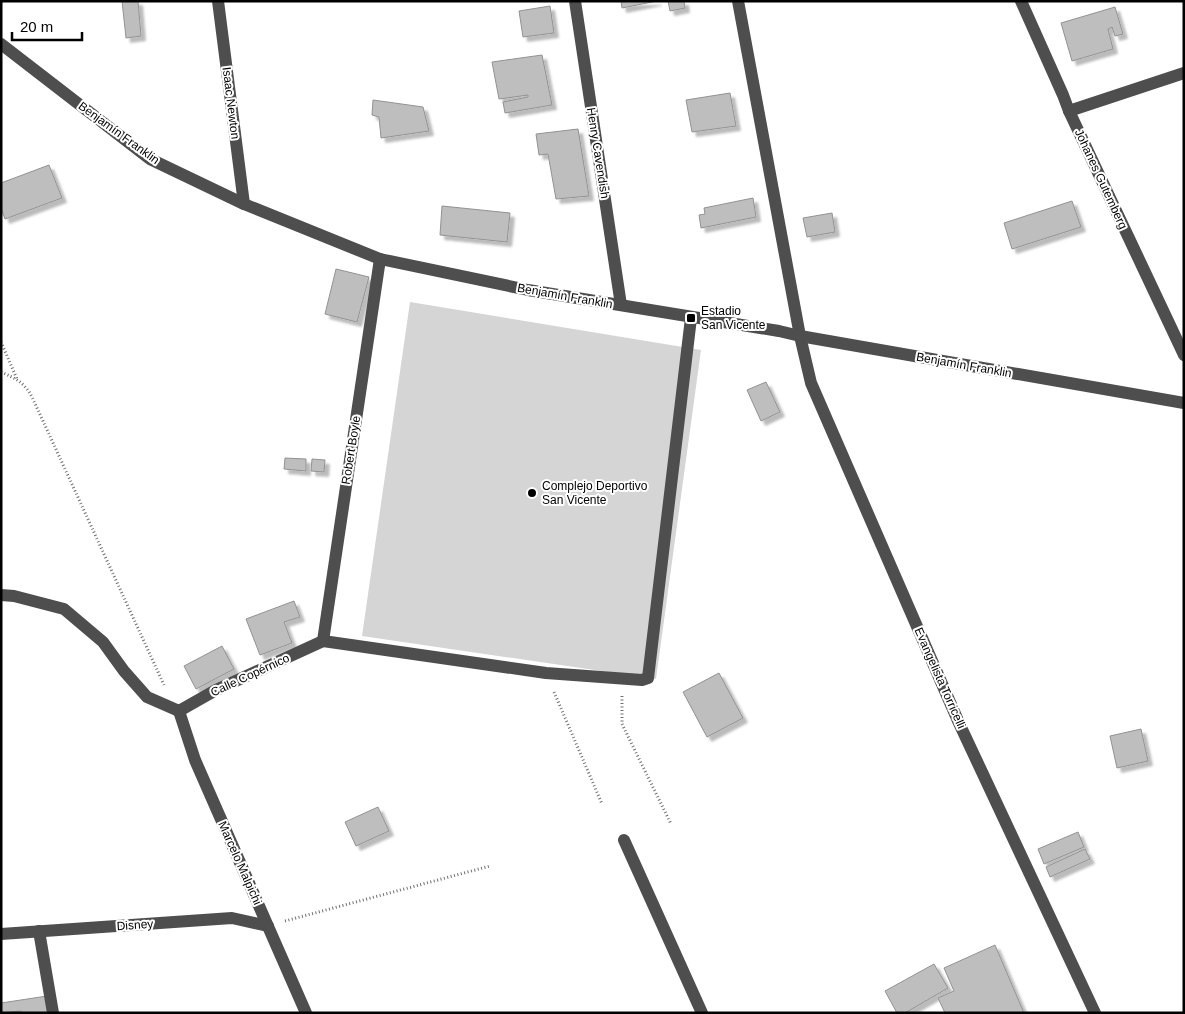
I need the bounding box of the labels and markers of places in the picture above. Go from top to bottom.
place label: Estadio San Vicente [701,304,766,332]
marker: Estadio San Vicente [685,312,697,324]
place label: Complejo Deportivo San Vicente [542,479,648,507]
marker: Complejo Deportivo San Vicente [526,487,538,499]

